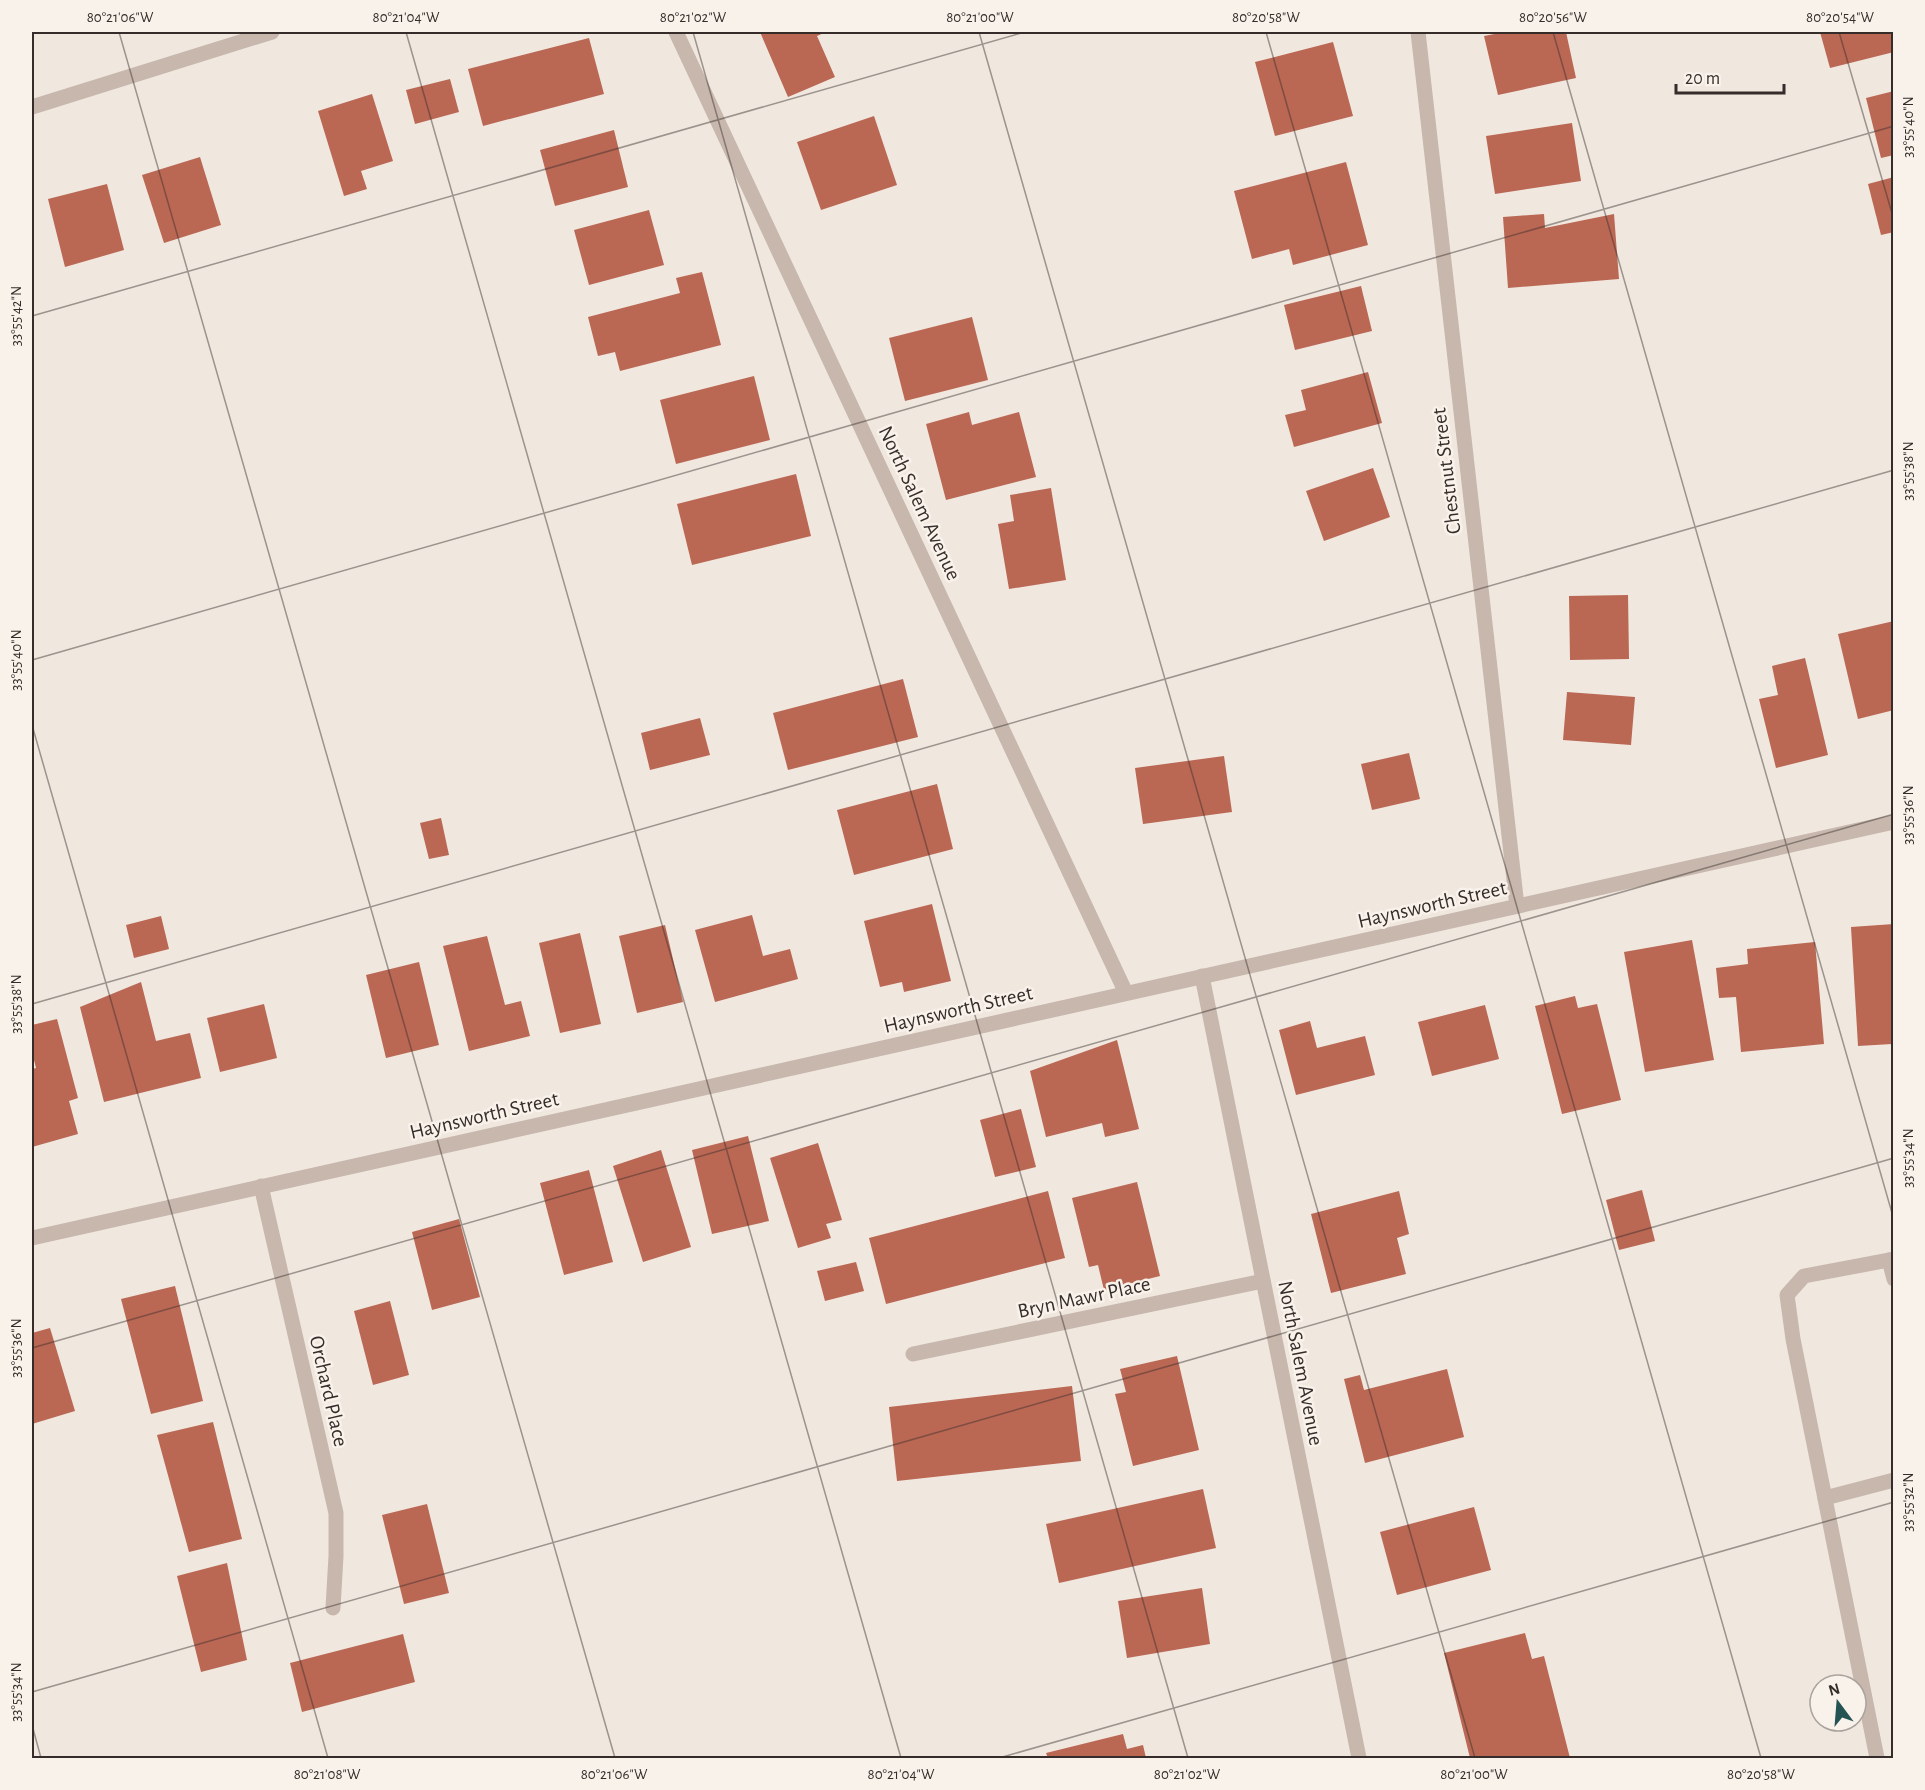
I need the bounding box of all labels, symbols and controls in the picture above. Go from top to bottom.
text: 80°21'06"W [87,10,154,25]
text: 80°21'04"W [373,10,440,25]
text: 80°21'02"W [660,10,727,25]
text: 80°21'00"W [946,10,1014,25]
text: 80°20'58"W [1232,10,1301,25]
text: 80°20'56"W [1519,10,1587,25]
text: 80°20'54"W [1806,10,1875,25]
scale bar [1676,57,1784,95]
text: 20 m [1685,70,1720,88]
text: 33°55'40"N [1901,96,1916,158]
text: 33°55'42"N [9,286,24,346]
street label: Chestnut Street [1428,406,1465,535]
street label: North Salem Avenue [875,423,964,584]
text: 33°55'38"N [1901,441,1916,501]
text: 33°55'40"N [9,629,24,691]
text: 33°55'36"N [1901,785,1916,845]
street label: Haynsworth Street [1356,877,1509,932]
text: 33°55'38"N [9,974,24,1034]
street label: Haynsworth Street [882,982,1035,1037]
street label: Haynsworth Street [408,1088,561,1143]
text: 33°55'34"N [1901,1128,1916,1188]
street label: Bryn Mawr Place [1016,1273,1152,1322]
street label: North Salem Avenue [1274,1279,1327,1447]
text: 33°55'36"N [9,1318,24,1378]
street label: Orchard Place [306,1334,351,1449]
text: 33°55'32"N [1901,1472,1916,1532]
text: 33°55'34"N [9,1662,24,1722]
north arrow [1808,1673,1868,1733]
text: N [1827,1680,1842,1699]
text: 80°21'08"W [294,1767,361,1782]
text: 80°21'06"W [581,1767,648,1782]
text: 80°21'04"W [868,1767,935,1782]
text: 80°21'02"W [1154,1767,1221,1782]
text: 80°21'00"W [1440,1767,1508,1782]
text: 80°20'58"W [1727,1767,1796,1782]

